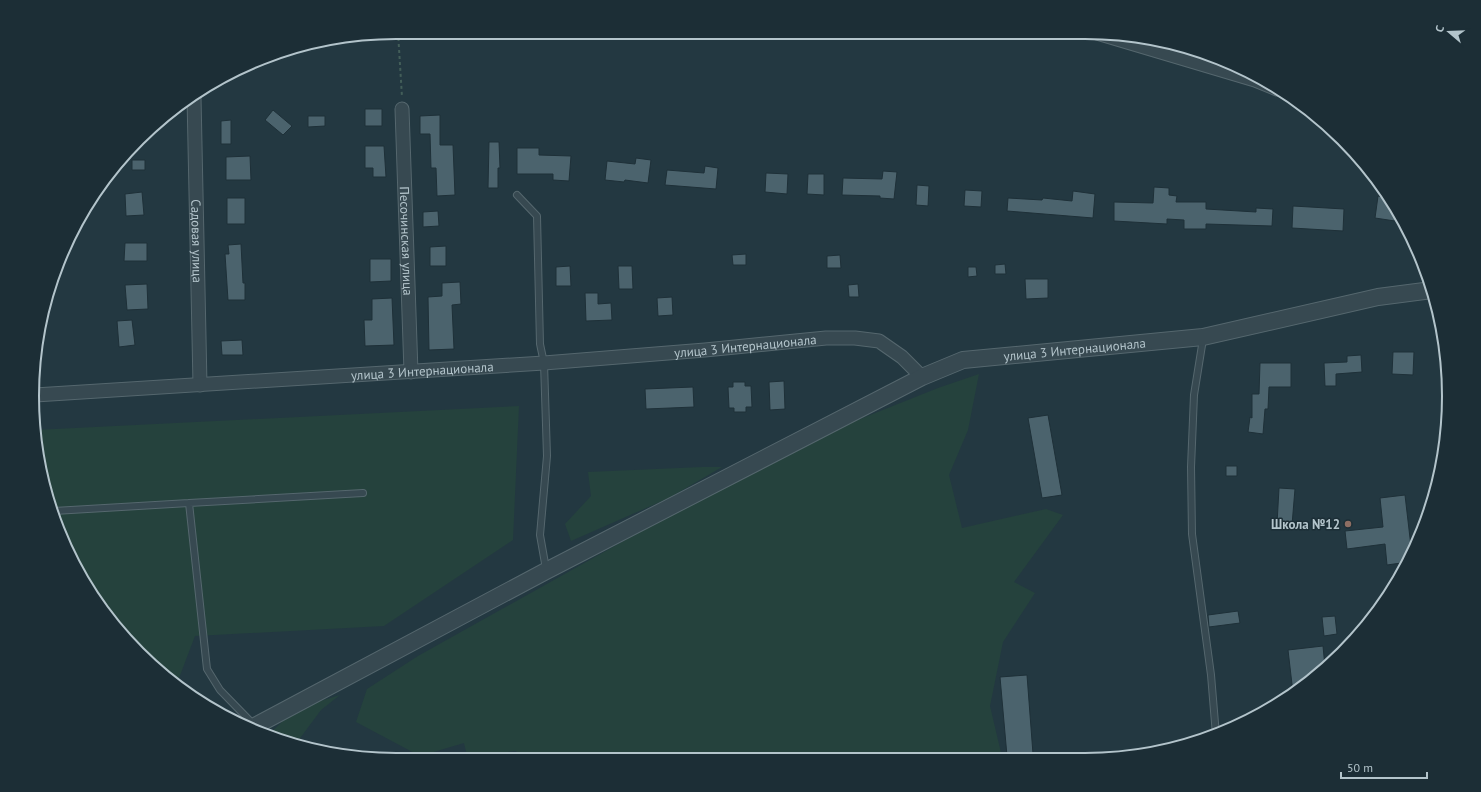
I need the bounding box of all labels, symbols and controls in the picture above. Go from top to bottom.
north arrow [1429,12,1469,52]
text: С [1432,24,1447,34]
street label: Песочинская улица [396,186,416,296]
street label: Садовая улица [187,199,206,283]
street label: улица 3 Интернационала [673,331,817,361]
street label: улица 3 Интернационала [1003,335,1147,365]
street label: улица 3 Интернационала [350,358,494,384]
place label: Школа №12 [1271,516,1340,533]
marker: Школа №12 [1343,519,1353,529]
scale bar [1341,754,1427,780]
text: 50 m [1347,760,1373,775]

